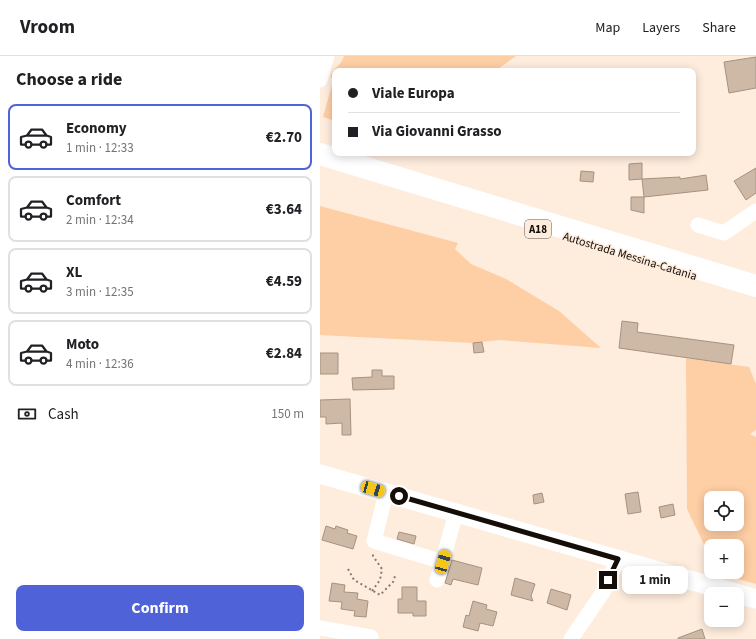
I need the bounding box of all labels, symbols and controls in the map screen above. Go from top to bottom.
text: Vroom [20,14,75,41]
text: Map [595,18,620,38]
text: Layers [642,18,680,38]
text: Share [702,18,736,38]
text: Choose a ride [16,67,122,92]
text: Viale Europa [372,83,455,104]
text: Economy [66,118,127,139]
icon: car [18,119,54,155]
text: Via Giovanni Grasso [372,121,502,142]
text: €2.70 [266,127,302,148]
text: 1 min · 12:33 [66,139,134,157]
text: Comfort [66,190,121,211]
icon: car [18,191,54,227]
text: €3.64 [266,199,302,220]
text: 2 min · 12:34 [66,211,134,229]
road number: A18 [525,220,551,238]
street label: Autostrada Messina-Catania [561,228,699,285]
text: XL [66,262,82,283]
icon: car [18,263,54,299]
text: €4.59 [266,271,302,292]
text: 3 min · 12:35 [66,283,134,301]
text: Moto [66,334,99,355]
icon: car [18,335,54,371]
text: €2.84 [266,343,302,364]
text: 4 min · 12:36 [66,355,134,373]
icon: cash [16,403,38,425]
text: Cash [48,404,79,425]
text: 150 m [271,405,304,423]
car [360,480,386,498]
route start [390,487,408,505]
map controls [704,491,744,627]
button: locate [704,491,744,531]
button: + [704,539,744,579]
car [434,549,452,575]
callout: 1 min [622,566,688,594]
route end [599,571,617,589]
text: 1 min [639,571,671,589]
button: Confirm [16,585,304,631]
button: − [704,587,744,627]

